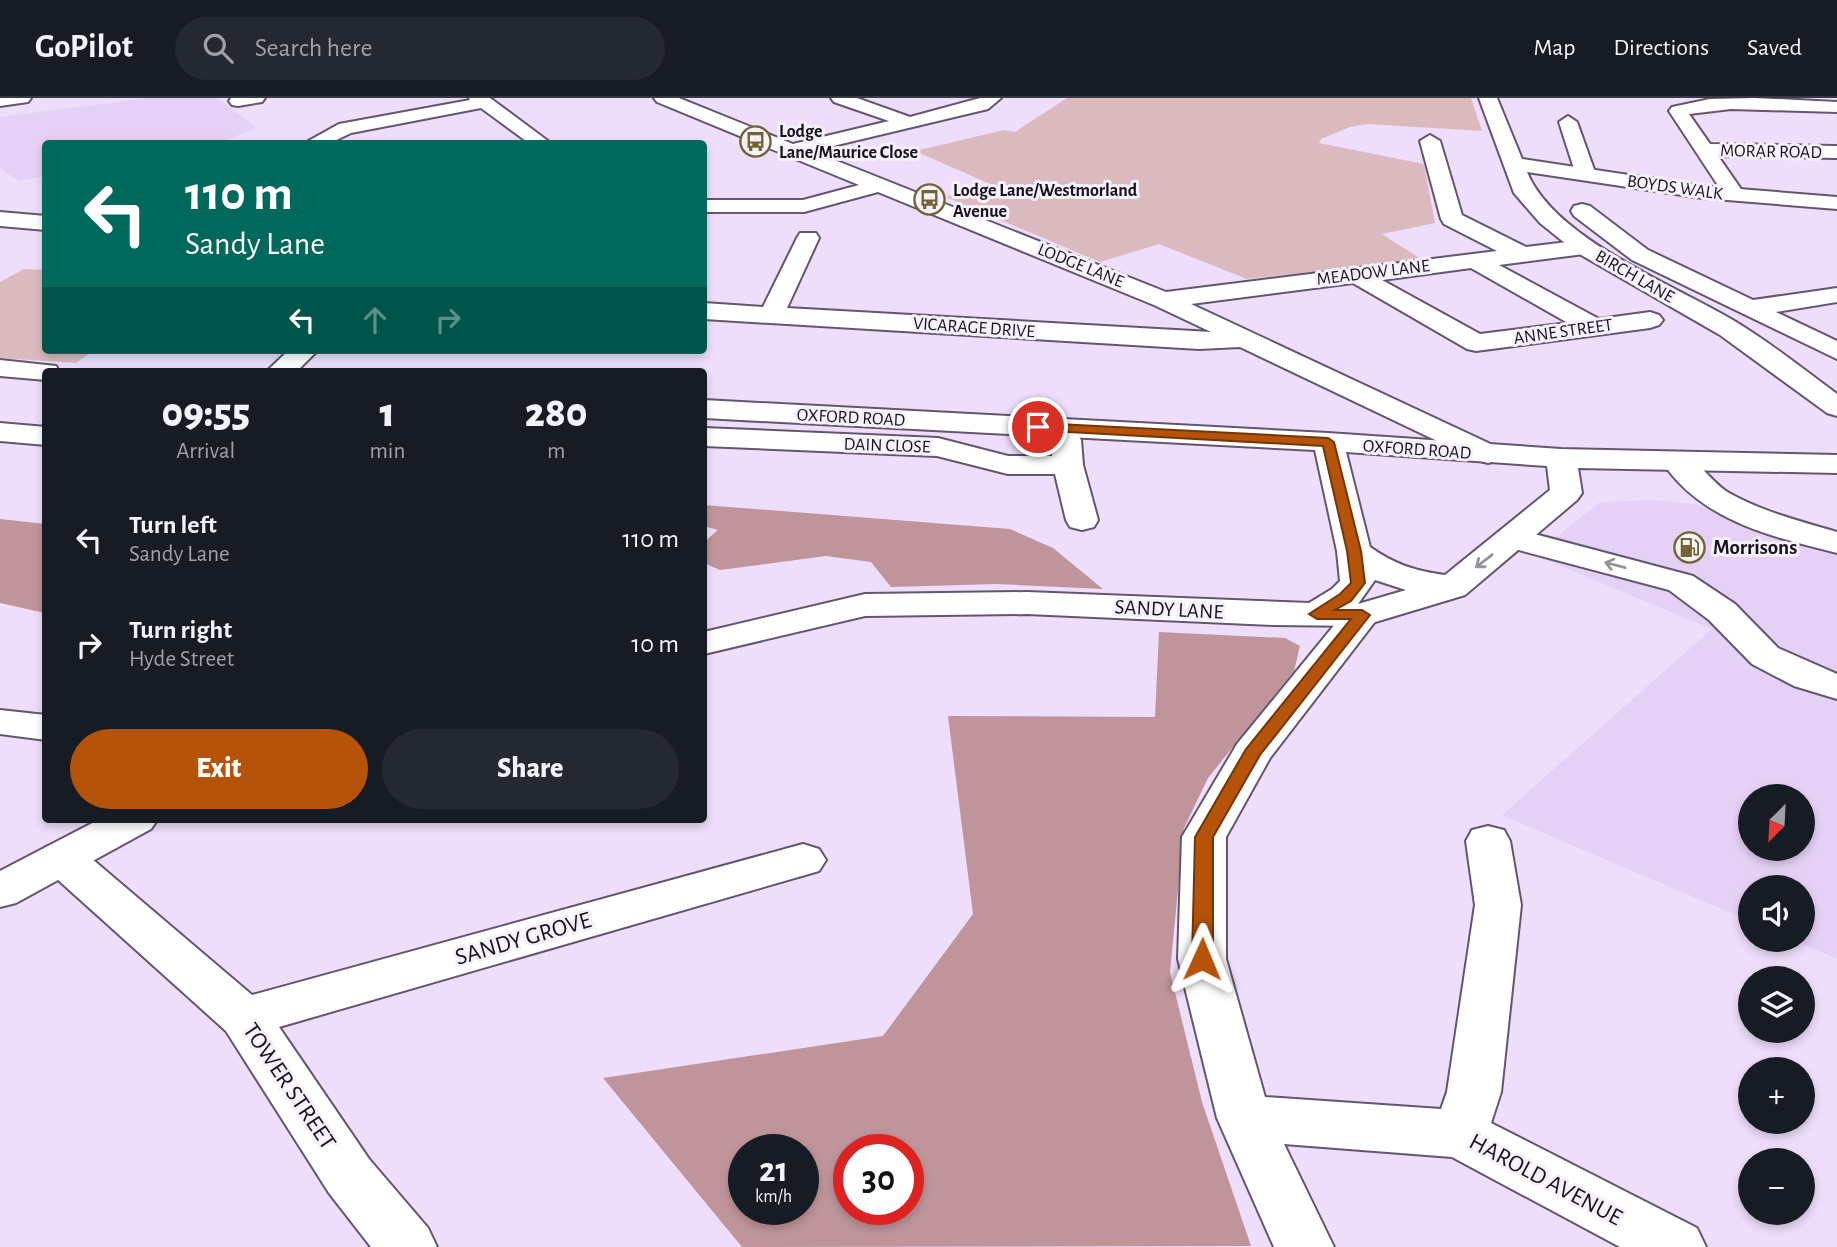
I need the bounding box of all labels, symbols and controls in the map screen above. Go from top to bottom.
search box [175,17,665,80]
icon: search [199,29,237,67]
text: GoPilot [35,31,133,64]
text: Search here [255,35,372,61]
text: Map [1533,36,1575,60]
text: Directions [1613,36,1709,60]
text: Saved [1747,36,1802,60]
place label: Lodge Lane/Maurice Close [779,123,918,162]
bus stop icon: Lodge Lane/Maurice Close [739,124,773,158]
street label: MORAR ROAD [1720,142,1822,162]
icon: left [70,168,161,259]
text: 110 m [185,170,293,219]
street label: BOYDS WALK [1626,172,1724,204]
place label: Lodge Lane/Westmorland Avenue [953,182,1138,221]
bus stop icon: Lodge Lane/Westmorland Avenue [913,183,947,217]
text: Sandy Lane [185,228,325,260]
street label: LODGE LANE [1035,240,1127,291]
street label: BIRCH LANE [1592,247,1677,307]
street label: MEADOW LANE [1315,257,1431,289]
icon: left [283,301,321,339]
icon: ahead [356,301,394,339]
icon: right [429,301,467,339]
street label: VICARAGE DRIVE [912,315,1036,341]
street label: ANNE STREET [1512,316,1614,348]
text: 09:55 [161,392,250,434]
text: 1 [380,392,395,434]
text: 280 [525,392,588,434]
pin [1008,397,1068,457]
street label: OXFORD ROAD [796,406,906,430]
icon: arrive [1019,408,1057,446]
street label: DAIN CLOSE [843,435,931,457]
street label: OXFORD ROAD [1362,437,1472,463]
text: Arrival [176,440,235,463]
text: min [369,440,405,463]
text: m [547,440,565,463]
text: Turn left [129,512,217,538]
icon: left [70,521,108,559]
text: 110 m [622,526,679,552]
fuel station icon: Morrisons [1673,530,1707,564]
place label: Morrisons [1713,537,1797,558]
text: Sandy Lane [129,543,230,566]
one-way arrow [1475,554,1493,569]
one-way arrow [1604,558,1626,571]
street label: SANDY LANE [1114,596,1224,623]
text: Turn right [129,617,232,643]
icon: right [70,626,108,664]
text: 10 m [631,631,679,657]
text: Hyde Street [129,648,234,671]
button: Exit [70,729,368,809]
button: Share [382,729,679,809]
north arrow [1738,784,1815,861]
map controls [1738,784,1815,1225]
button: sound [1738,875,1815,952]
street label: SANDY GROVE [453,908,594,970]
position arrow [1165,922,1239,996]
button: layers [1738,966,1815,1043]
street label: TOWER STREET [238,1019,340,1154]
button: + [1738,1057,1815,1134]
street label: HAROLD AVENUE [1465,1129,1626,1230]
speed limit sign: 30 [833,1134,924,1225]
button: − [1738,1148,1815,1225]
text: 21 [759,1153,788,1188]
text: km/h [755,1188,792,1206]

